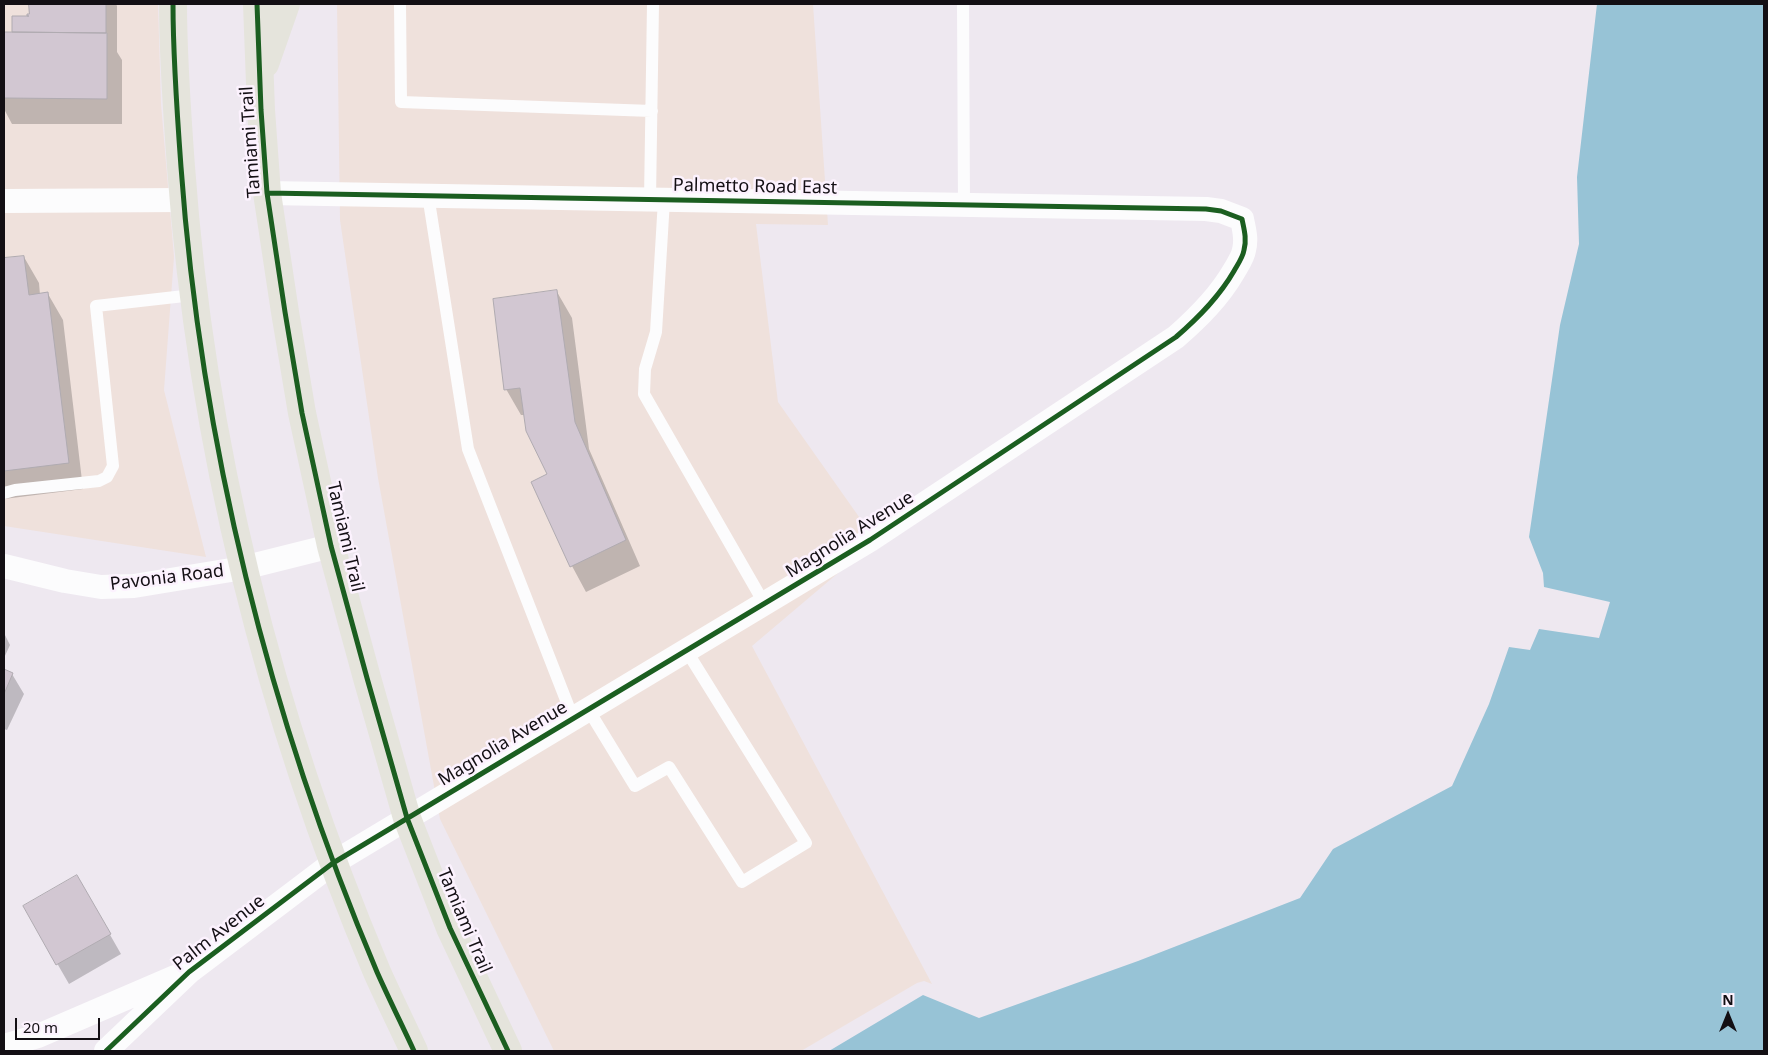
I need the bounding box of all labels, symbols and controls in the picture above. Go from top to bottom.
street label: Tamiami Trail [236,85,266,199]
street label: Palmetto Road East [673,175,837,199]
street label: Tamiami Trail [322,480,368,594]
street label: Magnolia Avenue [782,487,918,583]
street label: Pavonia Road [109,560,225,596]
street label: Magnolia Avenue [435,697,571,791]
street label: Tamiami Trail [432,865,496,977]
street label: Palm Avenue [169,891,269,975]
north arrow [1703,990,1753,1040]
text: N [1722,990,1734,1009]
scale bar [18,1008,102,1040]
text: 20 m [23,1017,58,1037]

